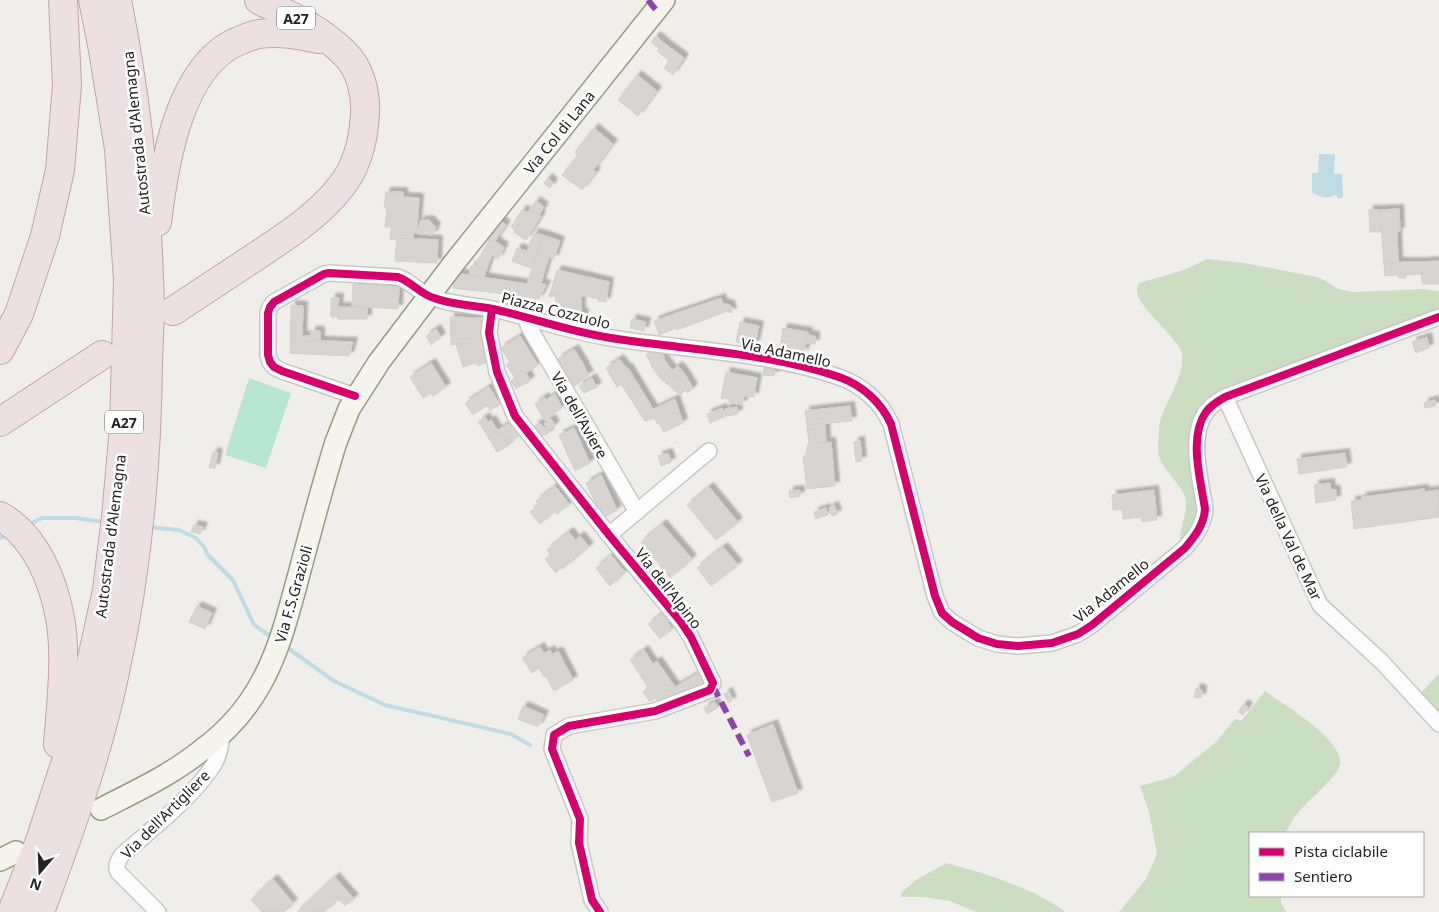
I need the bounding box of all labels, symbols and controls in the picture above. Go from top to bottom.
road number: A27 [277,7,315,30]
street label: Autostrada d'Alemagna [117,50,155,216]
street label: Via Col di Lana [519,86,599,178]
street label: Piazza Cozzuolo [499,287,613,333]
street label: Via Adamello [739,333,833,371]
street label: Via dell'Aviere [547,368,613,462]
road number: A27 [105,411,143,434]
street label: Autostrada d'Alemagna [90,453,130,619]
street label: Via della Val de Mar [1251,470,1327,604]
street label: Via F.S.Grazioli [270,543,316,645]
street label: Via dell'Alpino [631,543,707,633]
street label: Via Adamello [1069,553,1153,627]
street label: Via dell'Artigliere [116,765,214,863]
legend [1249,832,1424,897]
text: Pista ciclabile [1294,841,1388,861]
north arrow [15,847,65,897]
text: Sentiero [1294,866,1353,886]
text: N [27,874,44,896]

